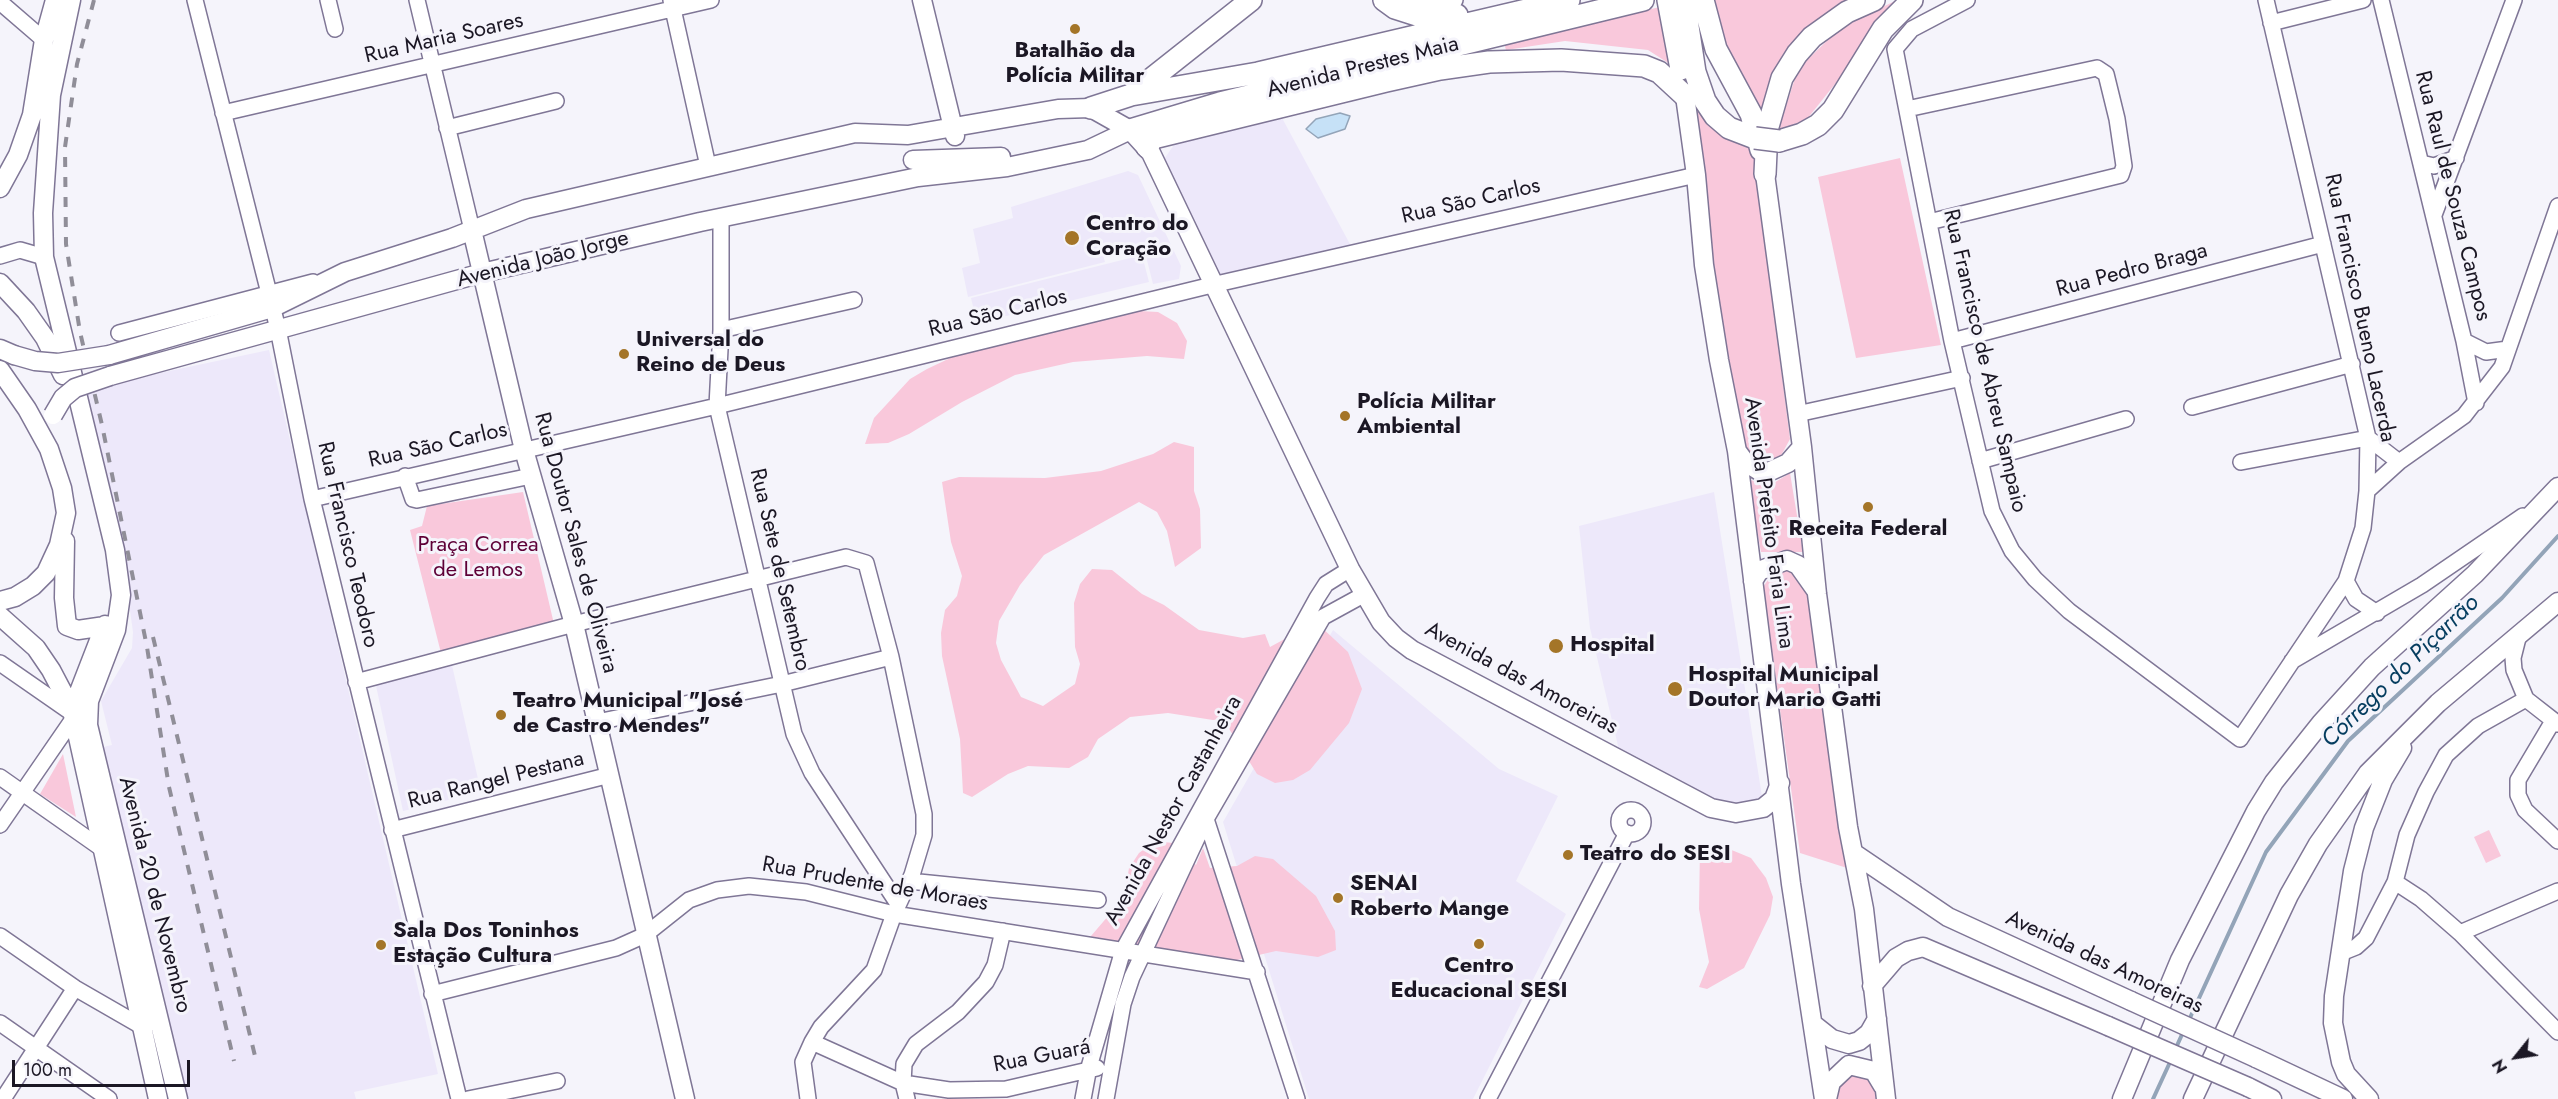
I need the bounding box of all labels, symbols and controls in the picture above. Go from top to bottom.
street label: Rua Maria Soares [362,8,526,70]
marker: Batalhão da Polícia Militar [1068,22,1082,36]
street label: Avenida Prestes Maia [1264,31,1462,105]
place label: Batalhão da Polícia Militar [1005,39,1145,90]
street label: Rua Raul de Souza Campos [2408,68,2496,324]
street label: Rua Francisco Bueno Lacerda [2318,171,2400,445]
street label: Rua São Carlos [1399,173,1543,231]
street label: Rua Francisco de Abreu Sampaio [1936,207,2032,515]
place label: Centro do Coração [1086,212,1189,264]
street label: Avenida João Jorge [454,226,632,294]
marker: Centro do Coração [1063,229,1081,247]
street label: Rua Pedro Braga [2053,238,2211,304]
street label: Rua São Carlos [926,284,1070,344]
place label: Universal do Reino de Deus [636,328,785,380]
marker: Universal do Reino de Deus [617,347,631,361]
place label: Polícia Militar Ambiental [1357,390,1496,442]
street label: Avenida Prefeito Faria Lima [1737,396,1799,650]
marker: Polícia Militar Ambiental [1338,409,1352,423]
street label: Rua Doutor Sales de Oliveira [527,410,623,676]
street label: Rua São Carlos [366,417,510,475]
street label: Rua Francisco Teodoro [310,439,384,651]
street label: Rua Sete de Setembro [743,466,815,674]
marker: Receita Federal [1861,500,1875,514]
place label: Receita Federal [1789,517,1947,543]
park label: Praça Correa de Lemos [417,533,539,584]
water label: Córrego do Piçarrão [2316,589,2486,755]
street label: Avenida das Amoreiras [1420,617,1622,741]
place label: Hospital [1570,633,1655,659]
marker: Hospital [1547,637,1565,655]
place label: Hospital Municipal Doutor Mario Gatti [1688,663,1881,714]
marker: Hospital Municipal Doutor Mario Gatti [1666,680,1684,698]
place label: Teatro Municipal "José de Castro Mendes" [513,689,743,740]
street label: Avenida Nestor Castanheira [1100,692,1248,930]
marker: Teatro Municipal "José de Castro Mendes" [494,708,508,722]
street label: Rua Rangel Pestana [405,746,587,816]
street label: Avenida 20 de Novembro [112,774,196,1016]
place label: Teatro do SESI [1580,842,1731,868]
marker: Teatro do SESI [1561,848,1575,862]
street label: Rua Prudente de Moraes [760,852,990,918]
place label: SENAI Roberto Mange [1350,872,1509,924]
marker: SENAI Roberto Mange [1331,891,1345,905]
street label: Avenida das Amoreiras [2001,906,2207,1020]
place label: Sala Dos Toninhos Estação Cultura [393,919,579,970]
marker: Centro Educacional SESI [1472,937,1486,951]
marker: Sala Dos Toninhos Estação Cultura [374,938,388,952]
place label: Centro Educacional SESI [1391,954,1567,1005]
north arrow [2486,1027,2546,1087]
street label: Rua Guará [991,1035,1093,1079]
scale bar [15,1048,194,1086]
text: N [2487,1055,2513,1078]
text: 100 m [23,1057,72,1083]

